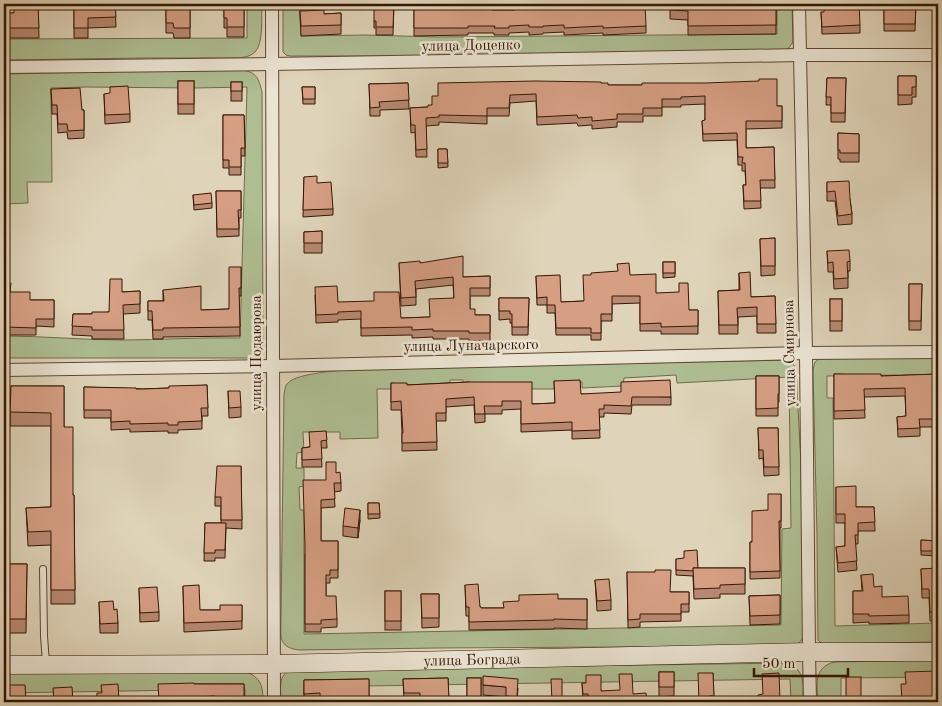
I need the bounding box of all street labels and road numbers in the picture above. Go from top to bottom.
street label: улица Доценко [421,38,521,55]
street label: улица Подаюрова [250,294,265,411]
street label: улица Смирнова [782,299,799,407]
street label: улица Луначарского [403,338,539,355]
street label: улица Бограда [423,652,521,670]

